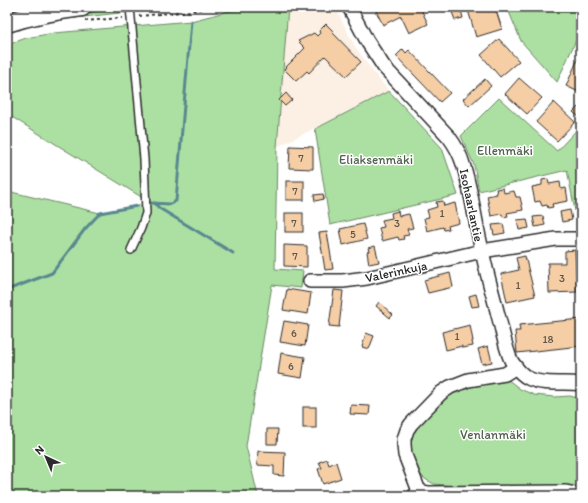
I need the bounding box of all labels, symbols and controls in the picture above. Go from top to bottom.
park label: Ellenmäki [477,143,533,158]
house number: 7 [298,152,304,165]
park label: Eliaksenmäki [339,152,413,167]
street label: Isohaarlantie [456,167,487,243]
house number: 7 [292,185,298,198]
house number: 1 [439,207,445,220]
house number: 7 [291,217,297,230]
house number: 3 [394,217,400,230]
house number: 5 [350,228,356,241]
house number: 7 [292,250,298,263]
street label: Valerinkuja [364,257,429,285]
house number: 3 [559,272,565,285]
house number: 1 [515,279,521,292]
house number: 6 [291,327,297,340]
house number: 1 [454,330,460,343]
house number: 18 [542,333,554,346]
house number: 6 [288,360,294,373]
park label: Venlanmäki [460,427,526,442]
north arrow [26,437,66,477]
text: N [32,443,47,457]

